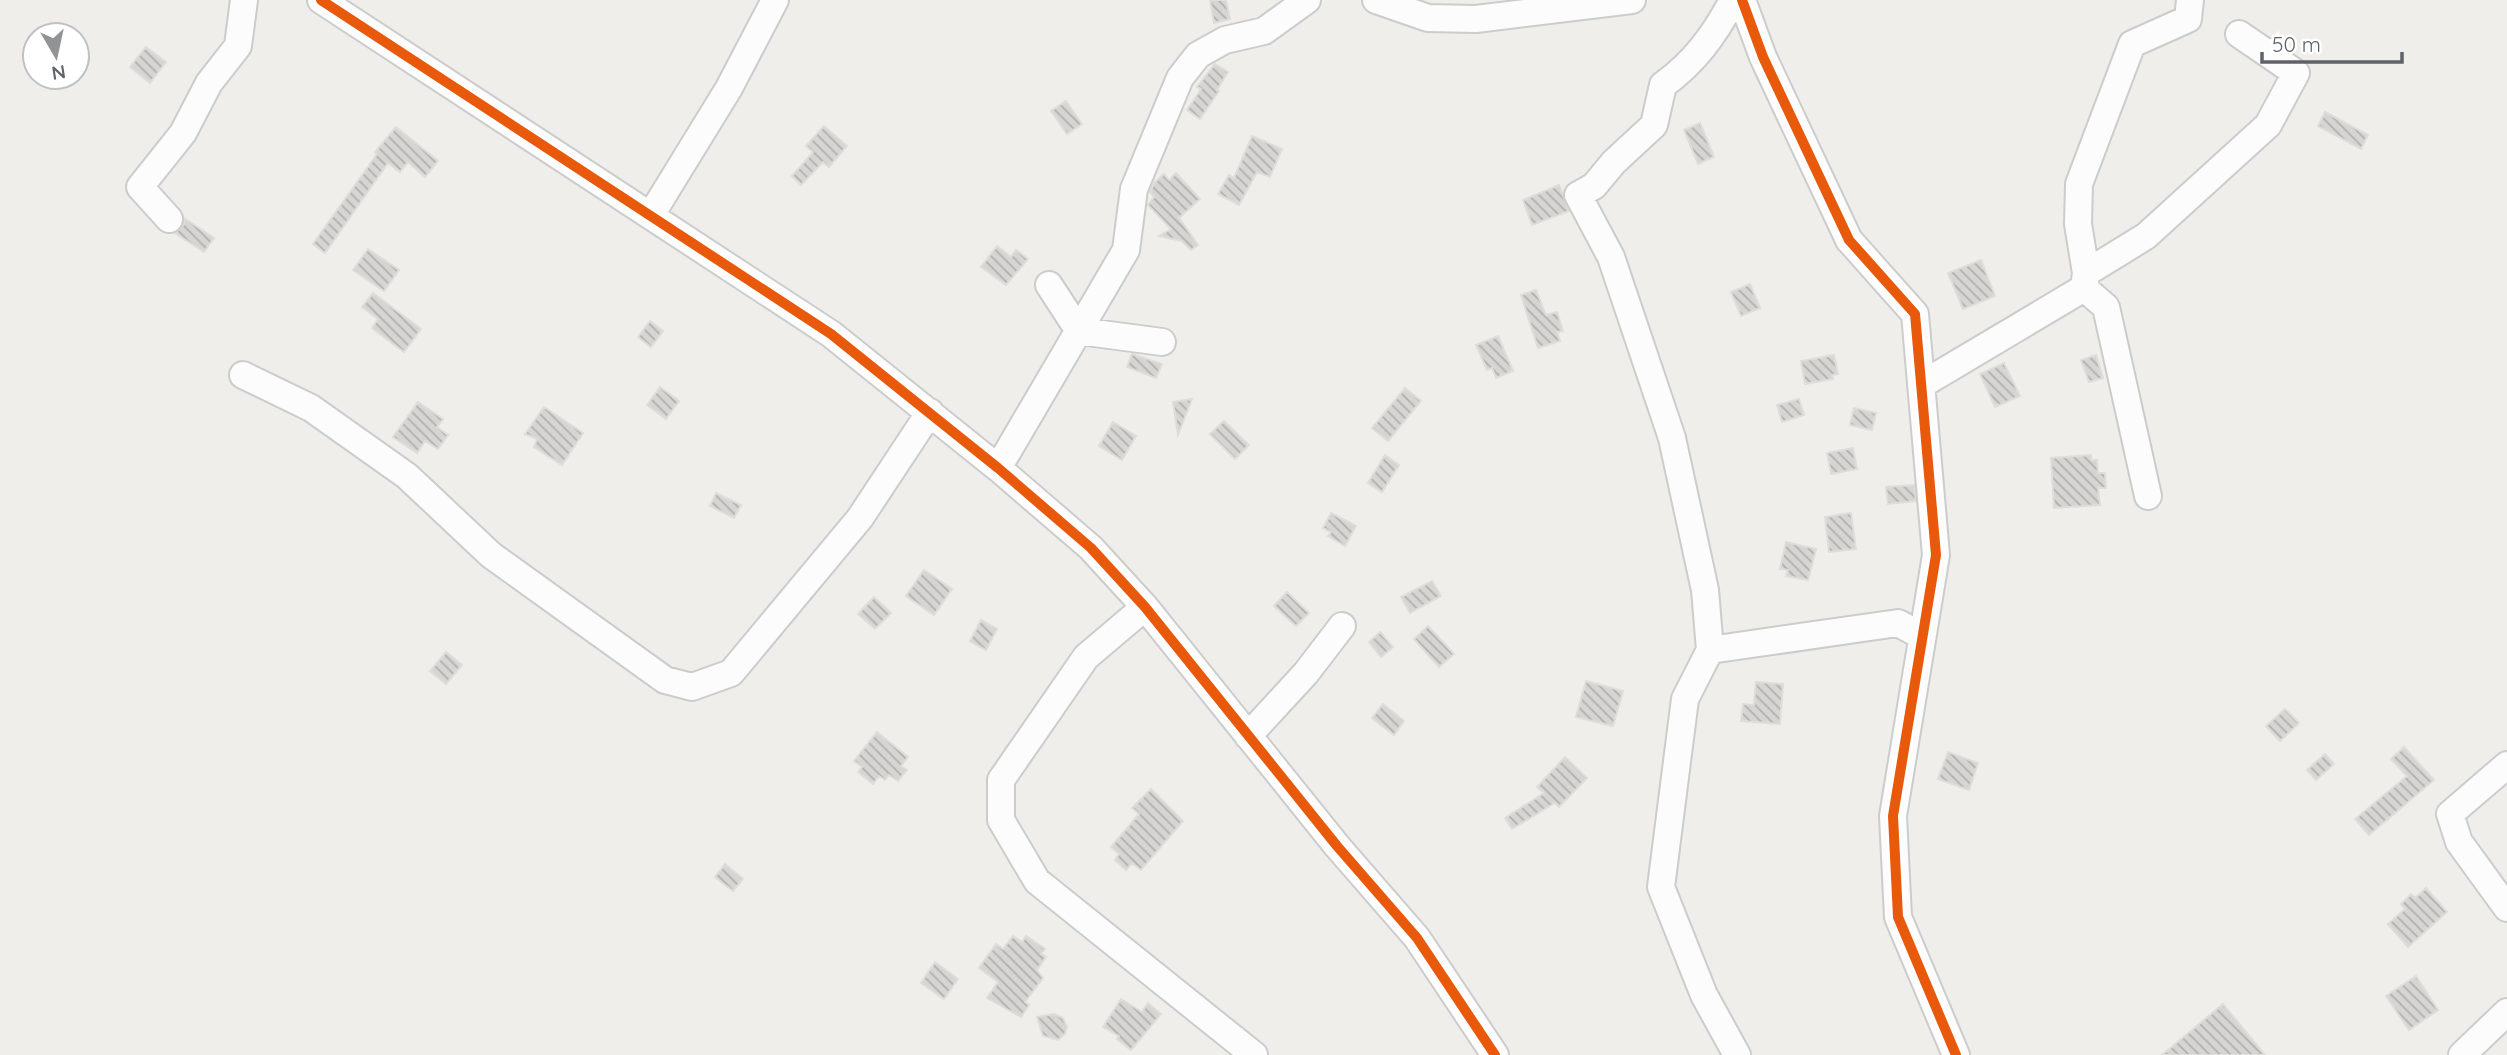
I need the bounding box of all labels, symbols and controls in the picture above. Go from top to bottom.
north arrow [21,21,91,91]
scale bar [2262,21,2402,65]
text: 50 m [2272,31,2321,57]
text: N [50,60,67,86]

